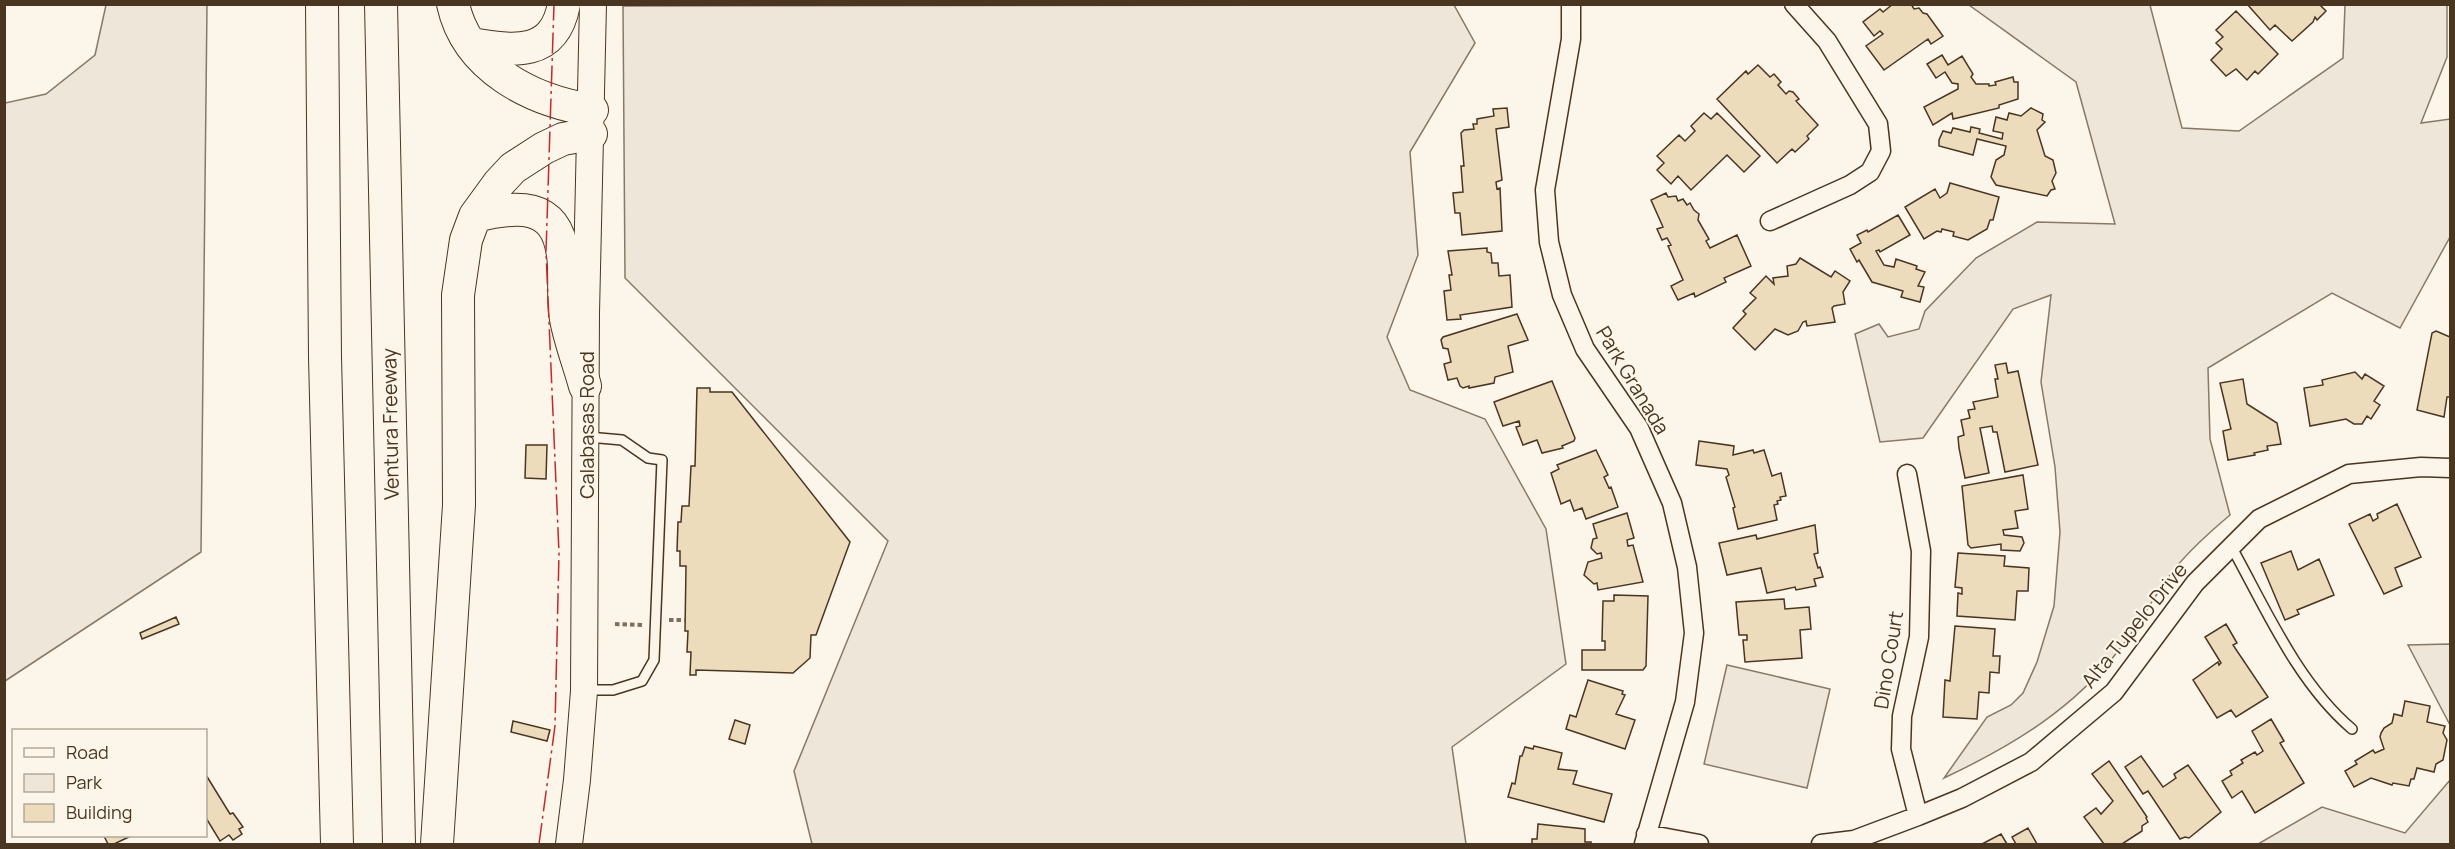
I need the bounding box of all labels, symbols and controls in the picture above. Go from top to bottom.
street label: Park Granada [1590,321,1676,439]
street label: Ventura Freeway [375,347,405,500]
street label: Calabasas Road [573,351,600,499]
street label: Alta Tupelo Drive [2075,557,2193,693]
street label: Dino Court [1867,609,1909,711]
legend [12,729,207,837]
text: Road [66,740,109,764]
text: Park [66,770,103,794]
text: Building [66,800,132,824]

